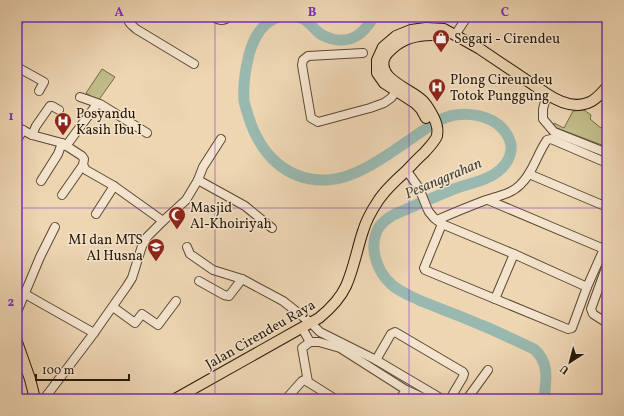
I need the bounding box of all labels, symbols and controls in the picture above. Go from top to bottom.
text: A [114,4,124,22]
text: B [308,4,317,22]
text: C [501,4,509,22]
shop icon: Segari - Cirendeu [431,28,451,53]
place label: Segari - Cirendeu [454,30,560,49]
place label: Plong Cireundeu Totok Punggung [450,71,553,106]
hospital icon: Plong Cireundeu Totok Punggung [427,77,447,102]
place label: Posyandu Kasih Ibu I [76,105,142,140]
text: 1 [8,108,14,126]
hospital icon: Posyandu Kasih Ibu I [53,111,73,136]
water label: Pesanggrahan [402,154,486,205]
place label: Masjid Al-Khoiriyah [190,199,272,234]
mosque icon: Masjid Al-Khoiriyah [167,205,187,230]
place label: MI dan MTS Al Husna [68,231,143,266]
school or university icon: MI dan MTS Al Husna [146,237,166,262]
text: 2 [8,294,15,312]
street label: Jalan Cirendeu Raya [202,296,319,375]
north arrow [550,342,590,382]
scale bar [36,356,129,382]
text: U [557,360,572,377]
text: 100 m [42,363,75,379]

